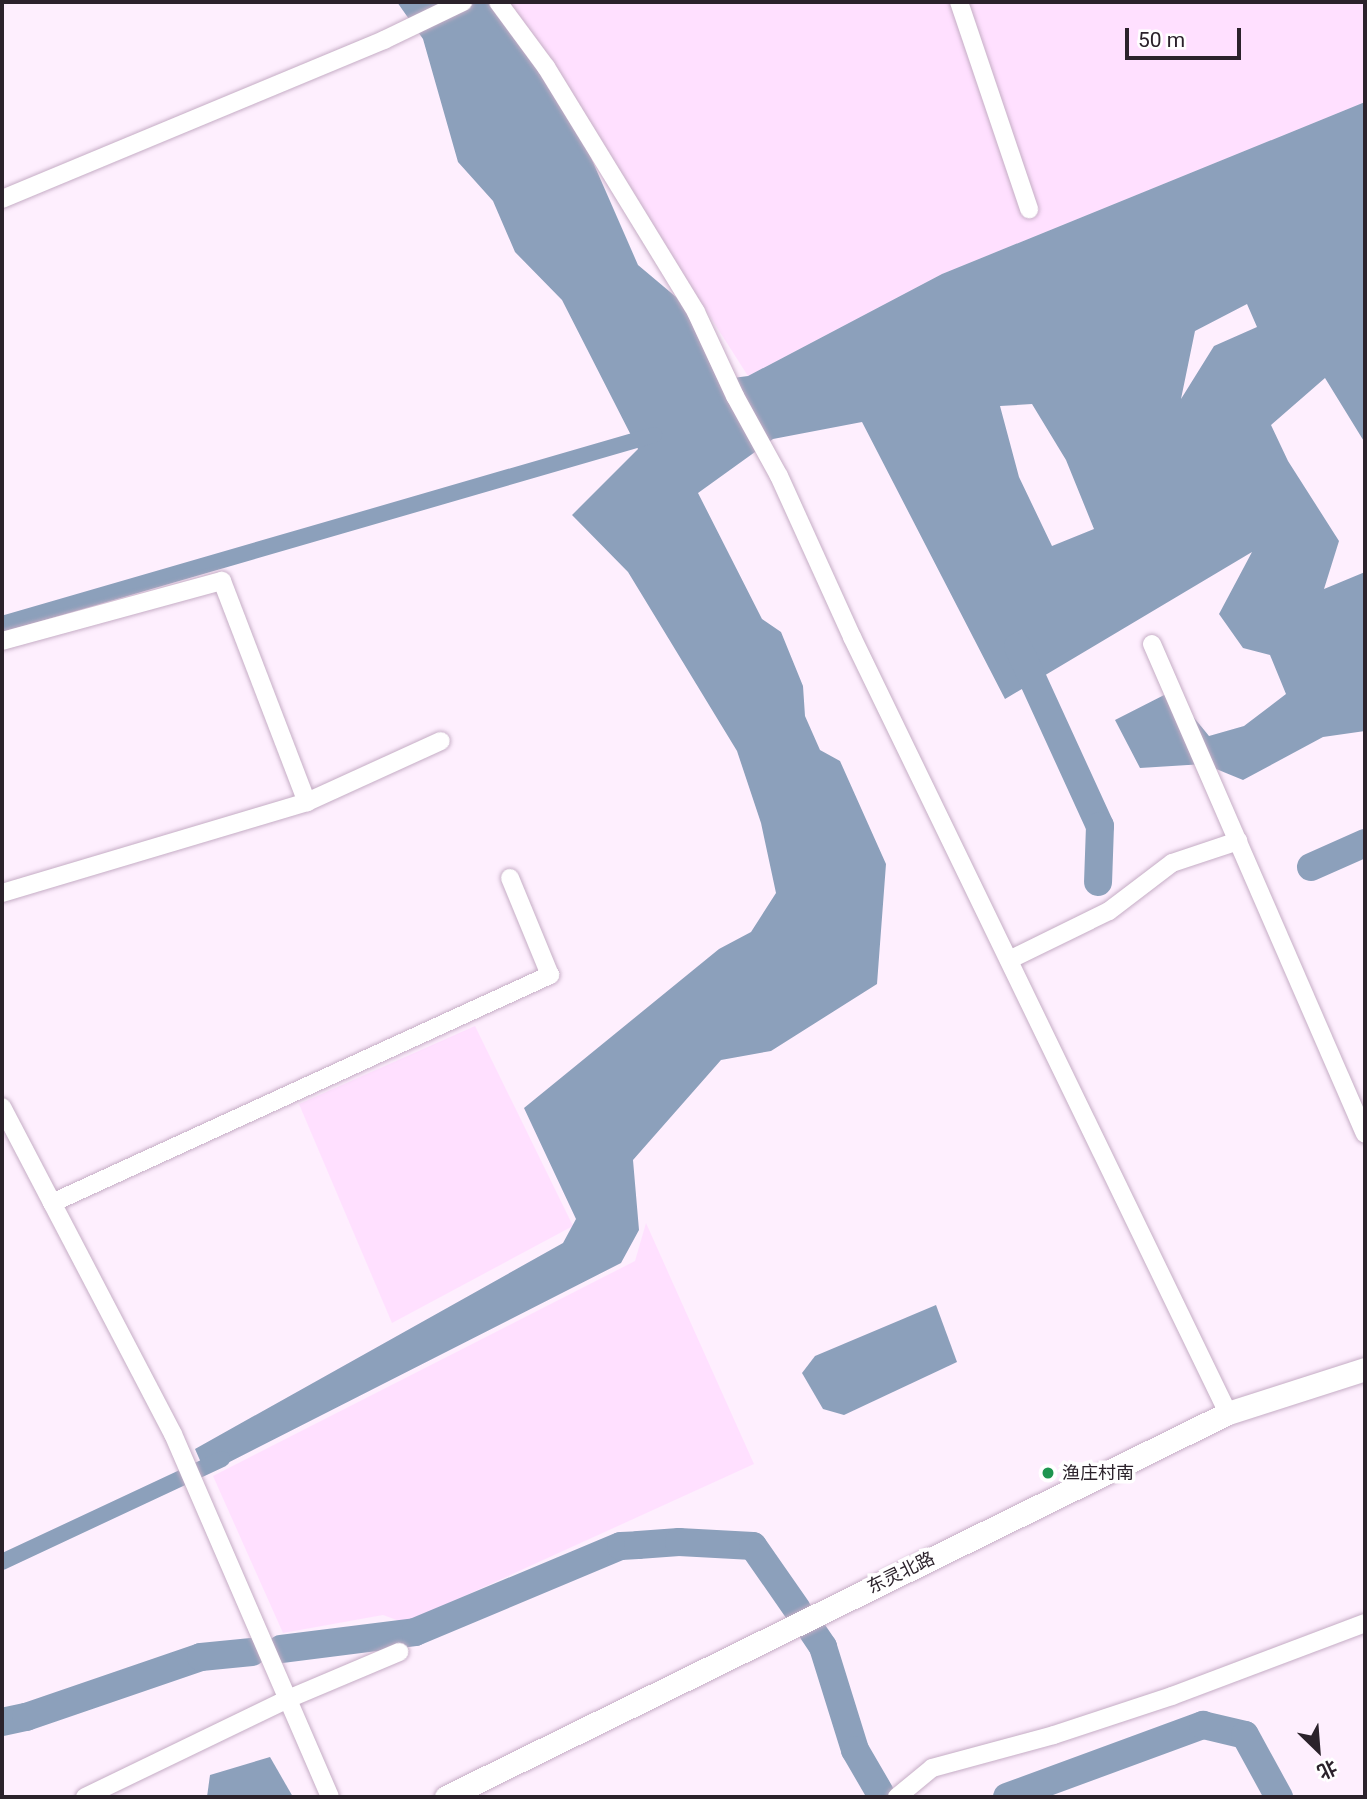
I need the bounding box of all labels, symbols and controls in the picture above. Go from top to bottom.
scale bar [1129,14,1244,58]
text: 50 m [1138,28,1185,52]
place label: 渔庄村南 [1062,1462,1134,1484]
marker: 渔庄村南 [1040,1465,1056,1481]
street label: 东灵北路 [864,1548,938,1598]
north arrow [1283,1715,1353,1785]
text: 北 [1314,1755,1341,1784]

